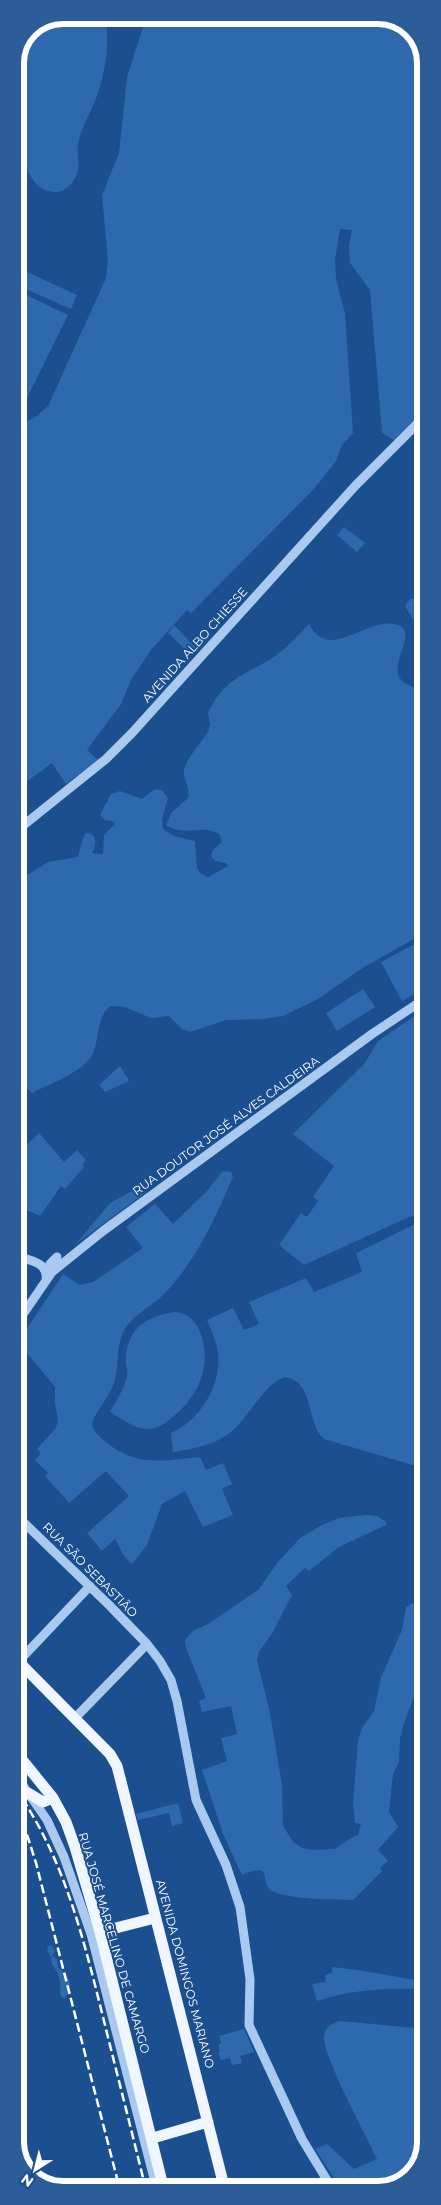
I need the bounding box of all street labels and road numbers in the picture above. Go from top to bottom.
street label: AVENIDA ALBO CHIESSE [139,584,250,705]
street label: RUA DOUTOR JOSÉ ALVES CALDEIRA [129,1053,322,1198]
street label: RUA SÃO SEBASTIÃO [40,1519,141,1620]
street label: RUA JOSÉ MARCELINO DE CAMARGO [76,1831,153,2055]
street label: AVENIDA DOMINGOS MARIANO [153,1878,218,2070]

